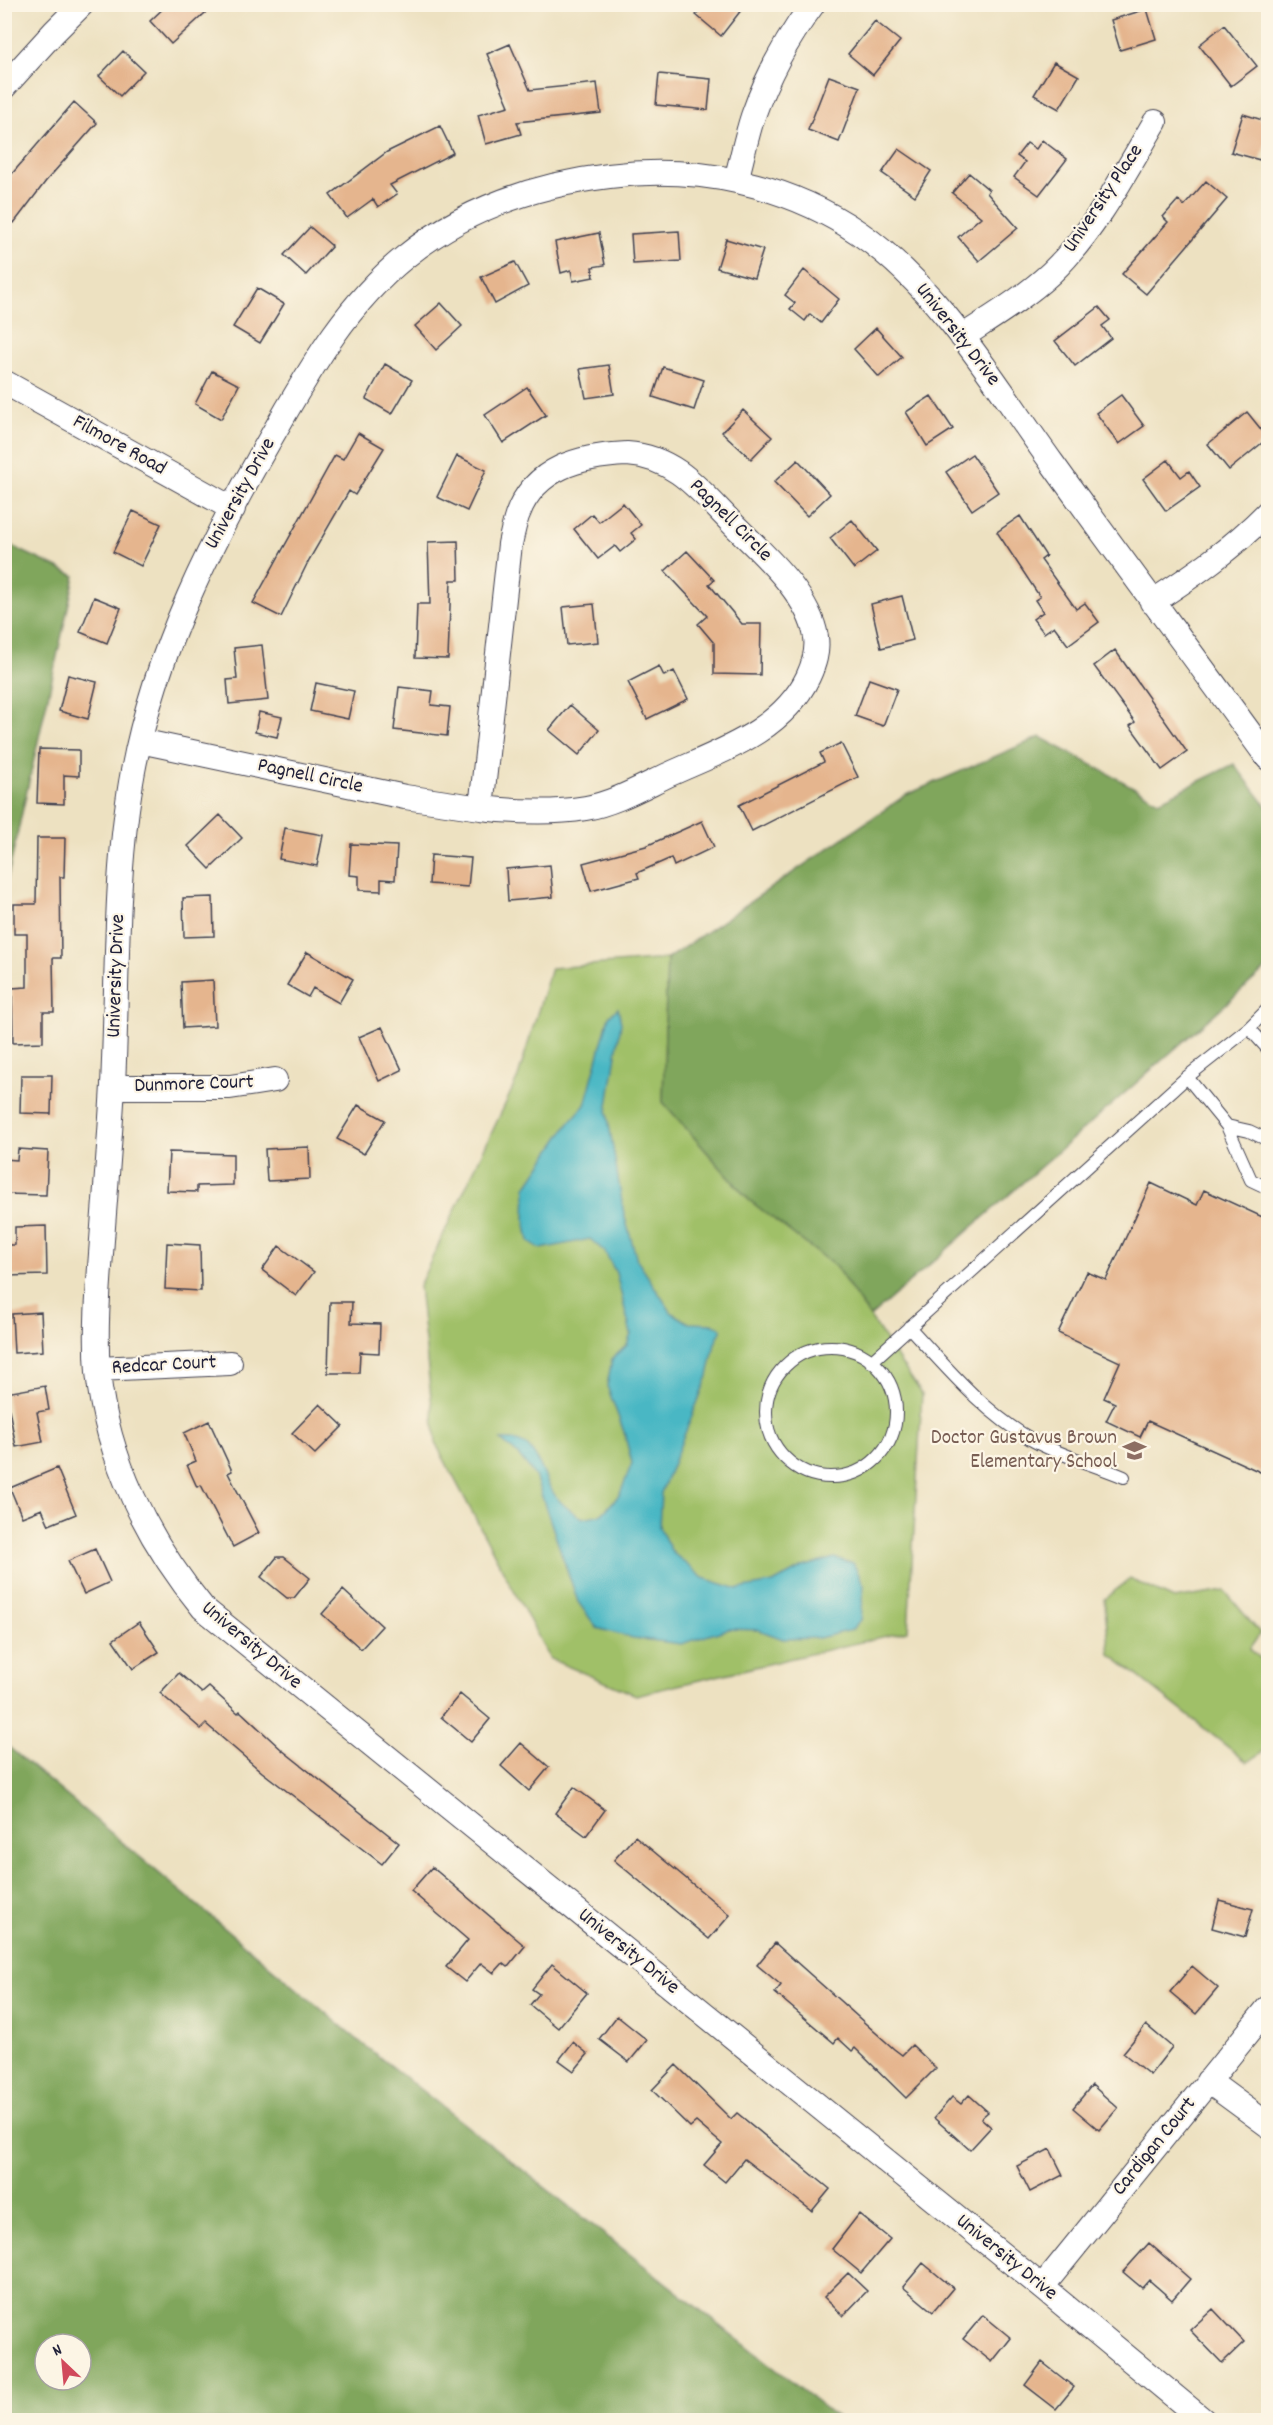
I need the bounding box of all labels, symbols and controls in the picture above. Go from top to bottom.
street label: University Place [1057,139,1151,259]
street label: University Drive [907,277,1007,393]
street label: Filmore Road [67,408,171,484]
street label: University Drive [198,433,284,555]
street label: Pagnell Circle [682,473,778,569]
street label: Pagnell Circle [255,751,365,803]
street label: University Drive [100,914,134,1038]
street label: Dunmore Court [134,1068,254,1102]
street label: Redcar Court [111,1348,217,1384]
place label: Doctor Gustavus Brown Elementary School [931,1424,1117,1478]
school or university icon: Doctor Gustavus Brown Elementary School [1122,1438,1148,1464]
street label: University Drive [194,1595,308,1697]
street label: University Drive [571,1901,685,2003]
street label: Cardigan Court [1106,2091,1204,2203]
street label: University Drive [949,2207,1063,2309]
north arrow [33,2332,93,2392]
text: N [49,2339,66,2363]

